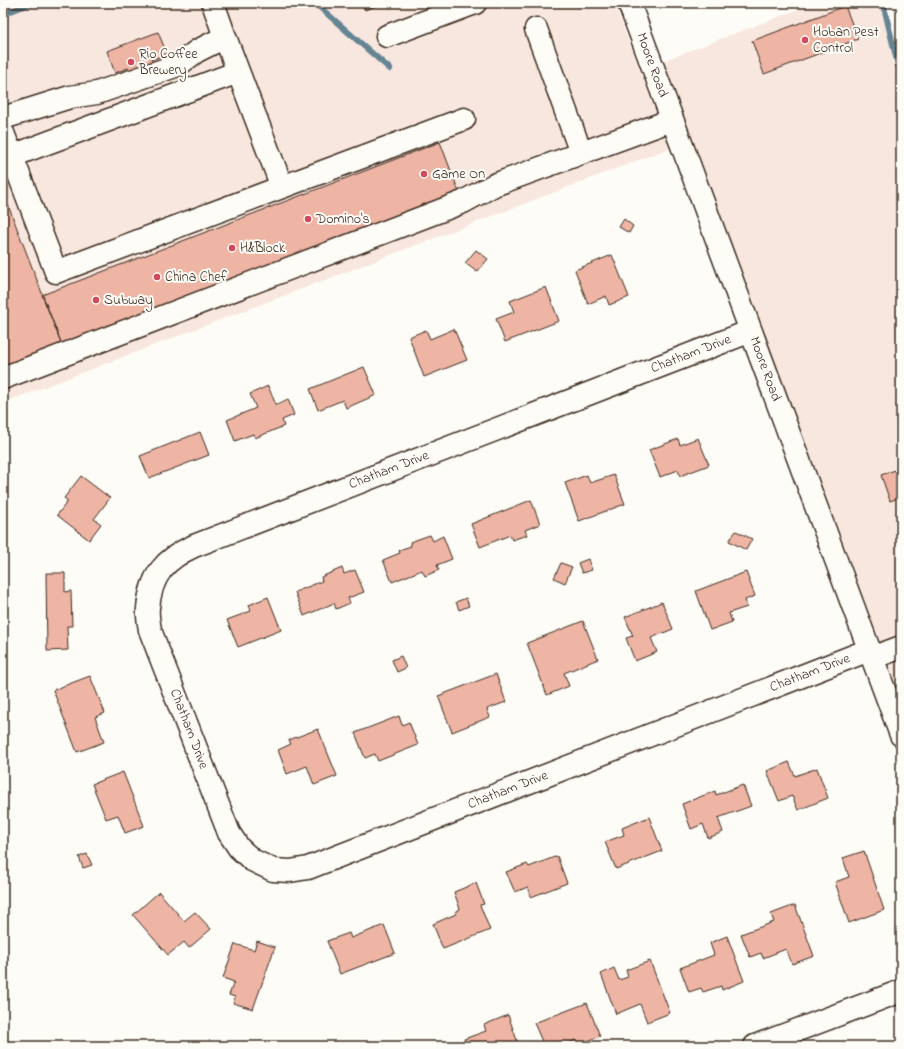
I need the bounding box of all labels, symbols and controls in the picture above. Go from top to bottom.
place label: Hoban Pest Control [813,22,879,59]
street label: Moore Road [631,30,673,100]
marker: Hoban Pest Control [800,35,810,45]
place label: Rio Coffee Brewery [138,44,198,82]
marker: Rio Coffee Brewery [126,57,136,67]
place label: Game On [432,164,485,185]
marker: Game On [419,169,429,179]
place label: Domino's [315,209,370,230]
marker: Domino's [303,214,313,224]
place label: H&Block [240,238,286,259]
marker: H&Block [227,243,237,253]
place label: China Chef [165,267,227,288]
marker: China Chef [152,272,162,282]
place label: Subway [104,290,153,312]
marker: Subway [91,295,101,305]
street label: Chatham Drive [648,329,735,379]
street label: Moore Road [744,334,786,404]
street label: Chatham Drive [346,445,433,495]
street label: Chatham Drive [767,648,854,698]
street label: Chatham Drive [164,686,214,773]
street label: Chatham Drive [465,765,552,815]

